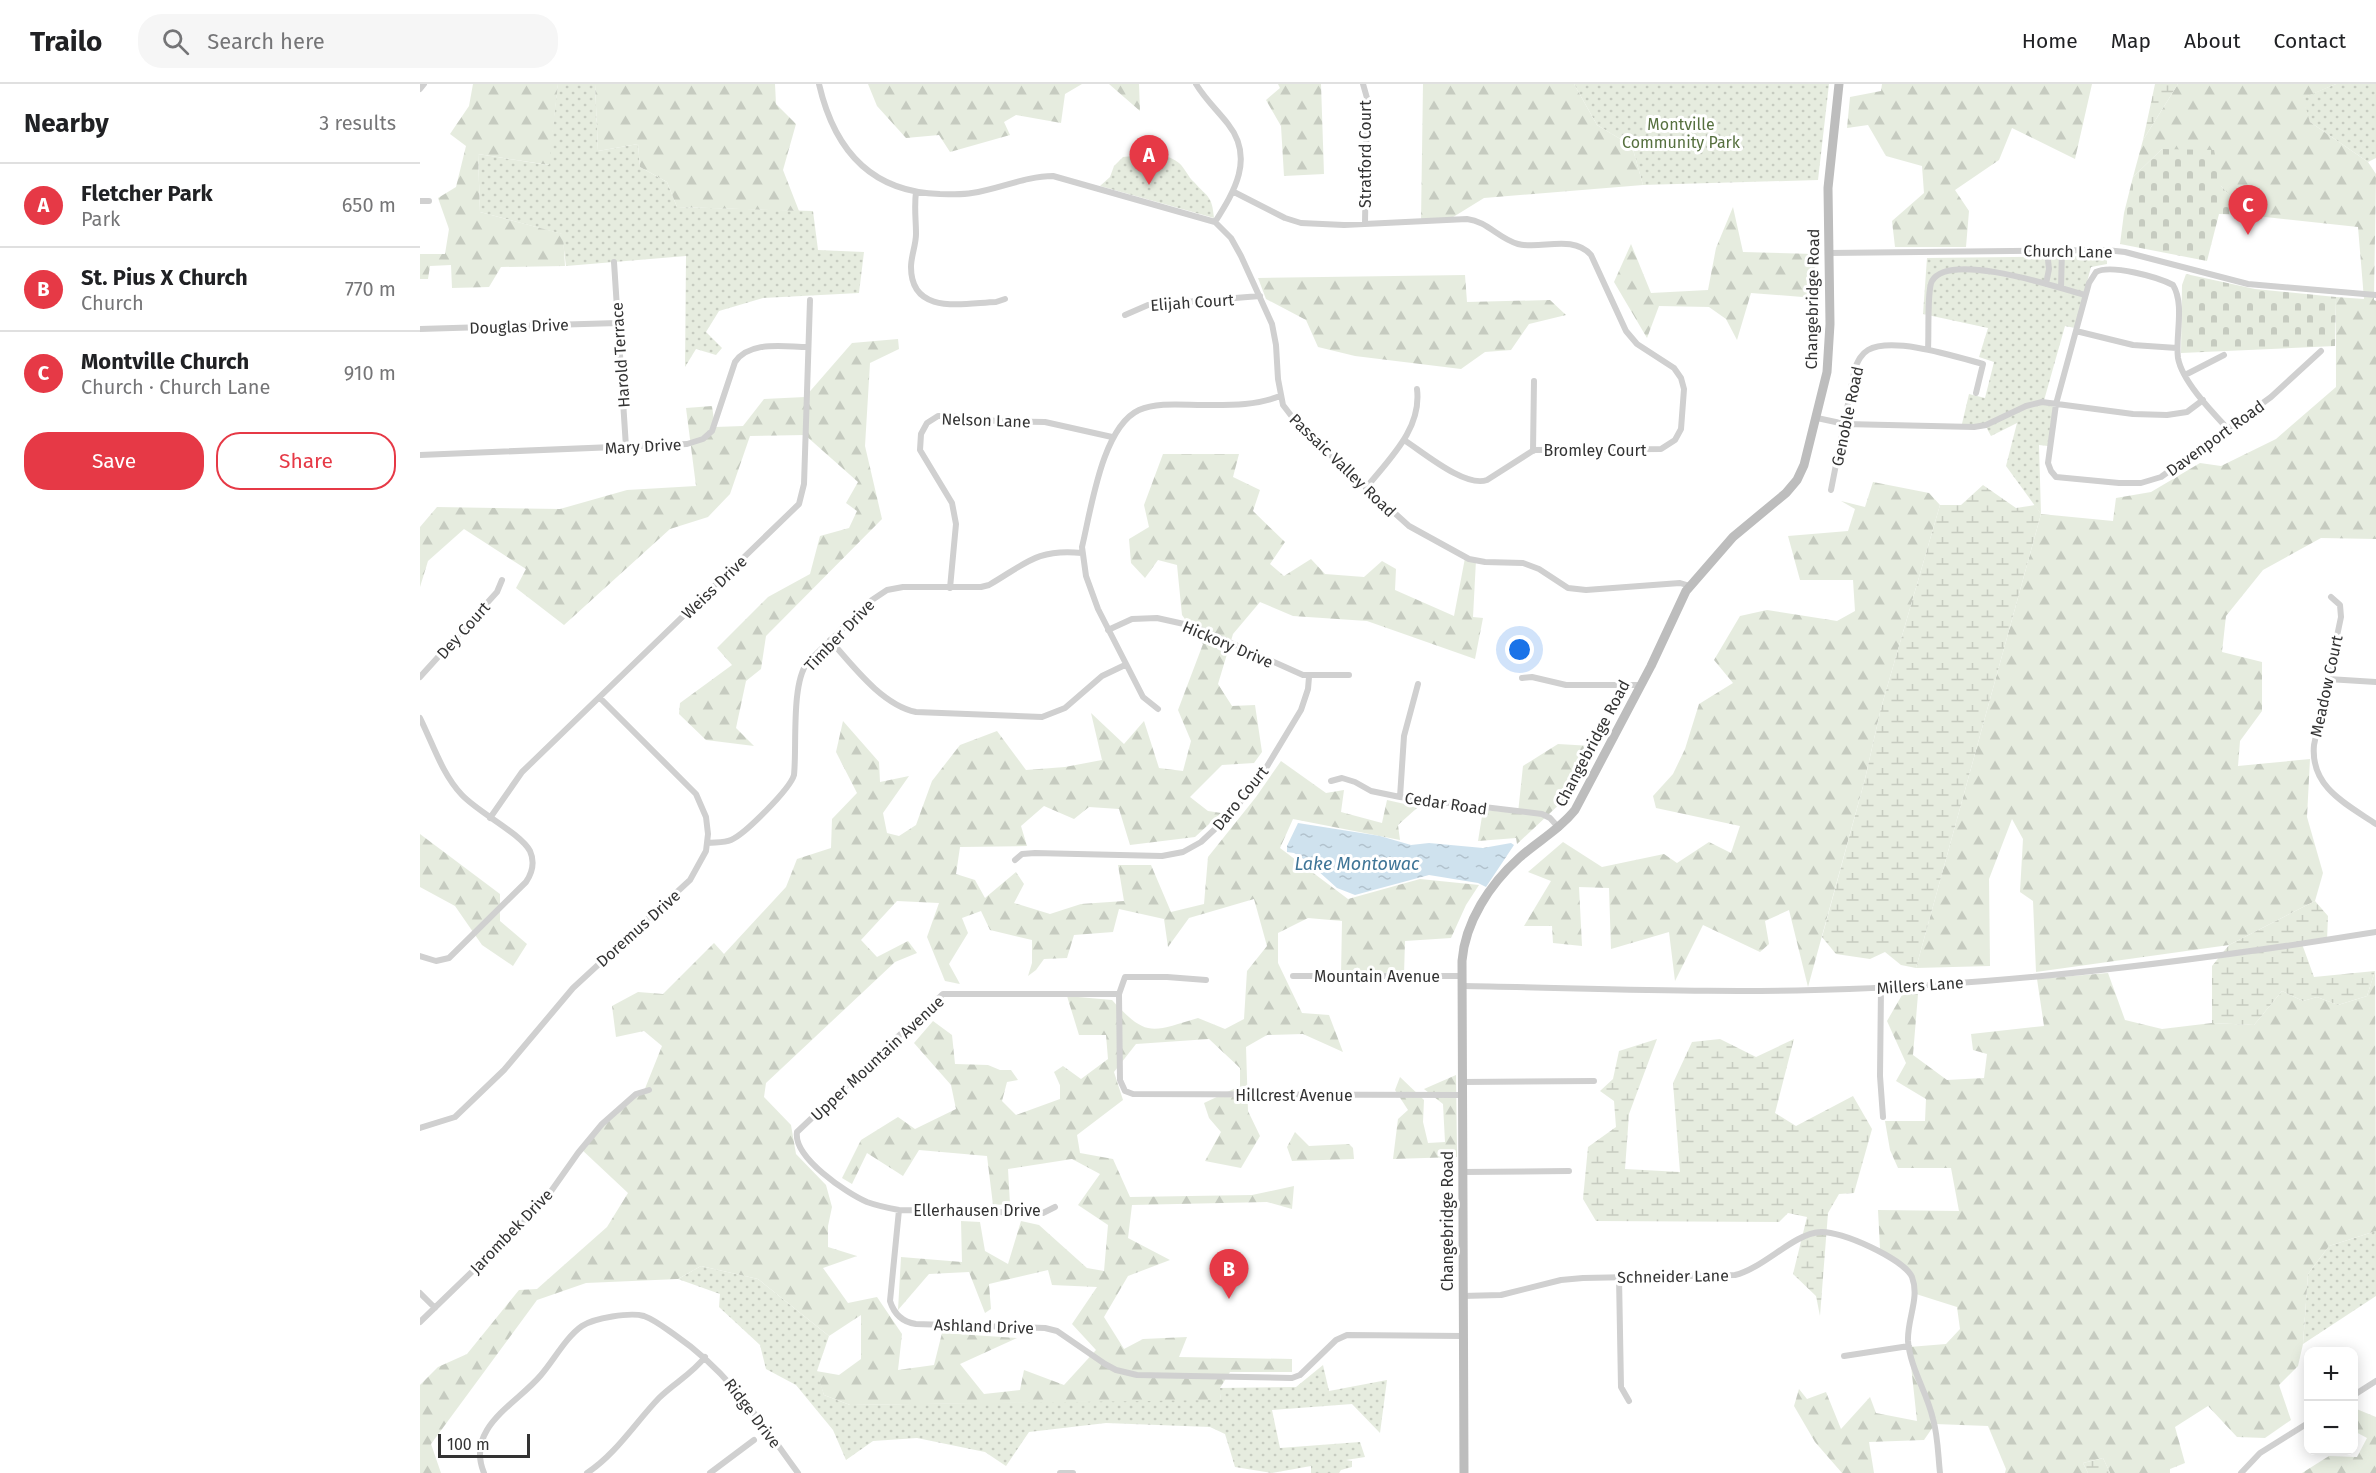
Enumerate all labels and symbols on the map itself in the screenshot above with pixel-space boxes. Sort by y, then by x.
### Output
street label: Stratford Court [1356,100,1375,208]
park label: Montville Community Park [1622,115,1741,152]
pin: A [1130,135,1168,185]
pin: C [2228,186,2268,235]
street label: Changebridge Road [1802,228,1823,370]
street label: Church Lane [2023,241,2113,262]
street label: Elijah Court [1150,290,1235,315]
street label: Harold Terrace [607,302,634,408]
street label: Douglas Drive [469,315,569,338]
street label: Genoble Road [1828,364,1867,468]
street label: Davenport Road [2163,396,2268,480]
street label: Nelson Lane [941,409,1031,432]
street label: Passaic Valley Road [1286,410,1400,521]
street label: Mary Drive [604,435,682,458]
street label: Bromley Court [1543,441,1647,460]
street label: Weiss Drive [678,552,751,623]
street label: Timber Drive [800,595,878,675]
street label: Dey Court [433,598,494,663]
street label: Hickory Drive [1180,617,1276,672]
street label: Meadow Court [2306,633,2347,739]
your location [1505,635,1534,664]
street label: Changebridge Road [1551,677,1634,810]
street label: Daro Court [1209,762,1272,834]
street label: Cedar Road [1404,788,1488,819]
water label: Lake Montowac [1294,853,1420,875]
street label: Doremus Drive [592,886,684,971]
street label: Mountain Avenue [1314,967,1440,986]
street label: Millers Lane [1876,973,1964,998]
street label: Upper Mountain Avenue [807,992,948,1125]
street label: Hillcrest Avenue [1235,1086,1353,1105]
street label: Changebridge Road [1438,1151,1457,1291]
street label: Jarombek Drive [466,1185,557,1278]
street label: Ellerhausen Drive [913,1201,1041,1220]
pin: B [1210,1250,1248,1299]
street label: Schneider Lane [1617,1266,1729,1287]
street label: Ashland Drive [934,1315,1034,1338]
street label: Ridge Drive [720,1375,785,1452]
scale bar [438,1431,530,1458]

